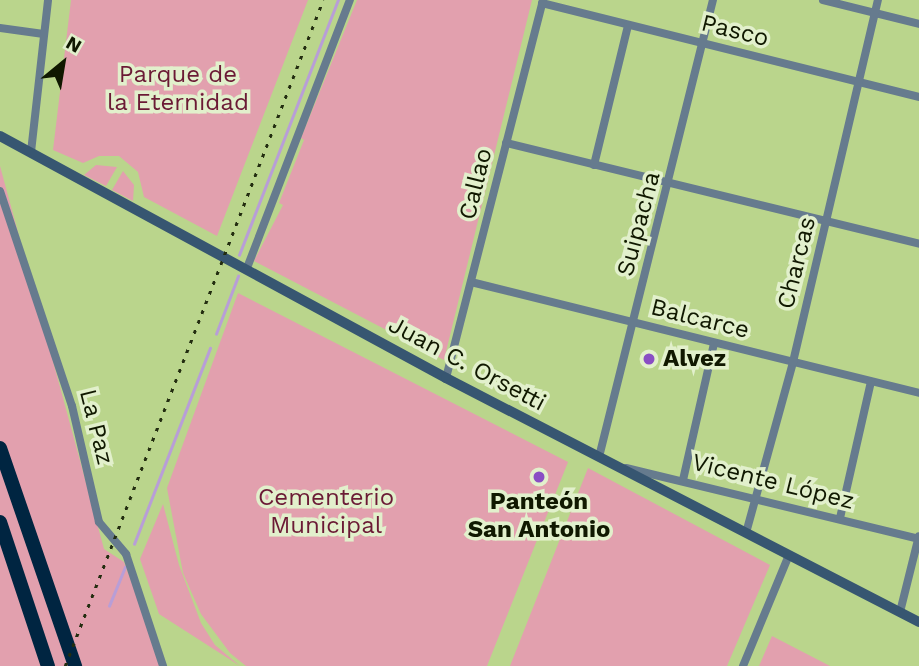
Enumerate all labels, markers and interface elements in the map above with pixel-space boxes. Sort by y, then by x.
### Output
street label: Pasco [698,9,772,53]
north arrow [28,28,98,98]
text: N [62,31,86,58]
park label: Parque de la Eternidad [107,61,249,117]
street label: Callao [453,145,499,223]
street label: Suipacha [611,169,667,279]
street label: Charcas [772,214,822,312]
street label: Balcarce [648,293,752,345]
street label: Juan C. Orsetti [383,310,551,418]
place label: Alvez [663,345,726,373]
marker: Alvez [641,351,657,367]
street label: La Paz [73,386,119,468]
street label: Vicente López [689,448,857,516]
marker: Panteón San Antonio [531,469,547,485]
park label: Cementerio Municipal [258,484,394,540]
place label: Panteón San Antonio [467,488,611,544]

